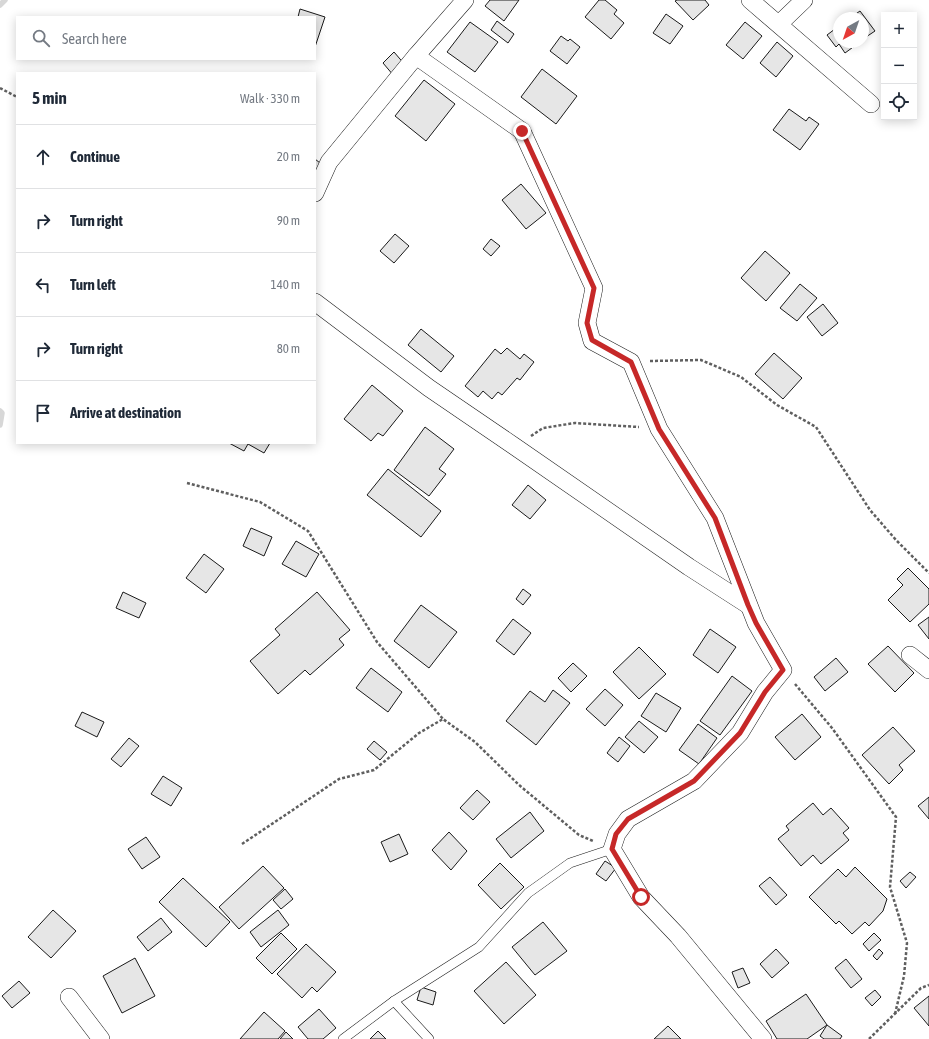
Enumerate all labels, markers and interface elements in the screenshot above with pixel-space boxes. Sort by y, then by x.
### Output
north arrow [833,12,869,48]
map controls [881,12,917,120]
button: + [881,12,917,48]
search box [16,16,316,60]
icon: search [30,27,52,49]
text: Search here [62,30,127,47]
button: − [881,48,917,84]
button: locate [881,84,917,120]
text: 5 min [32,88,67,108]
text: Walk · 330 m [240,91,300,106]
route end [513,122,531,140]
icon: ahead [32,146,54,168]
text: Continue [70,148,120,165]
text: 20 m [277,149,300,164]
icon: right [32,210,54,232]
text: Turn right [70,212,123,229]
text: 90 m [277,213,300,228]
icon: left [32,274,54,296]
text: Turn left [70,276,116,293]
text: 140 m [271,277,300,292]
icon: right [32,338,54,360]
text: Turn right [70,340,123,357]
text: 80 m [277,341,300,356]
icon: arrive [32,402,54,424]
text: Arrive at destination [70,404,181,421]
route start [632,888,650,906]

